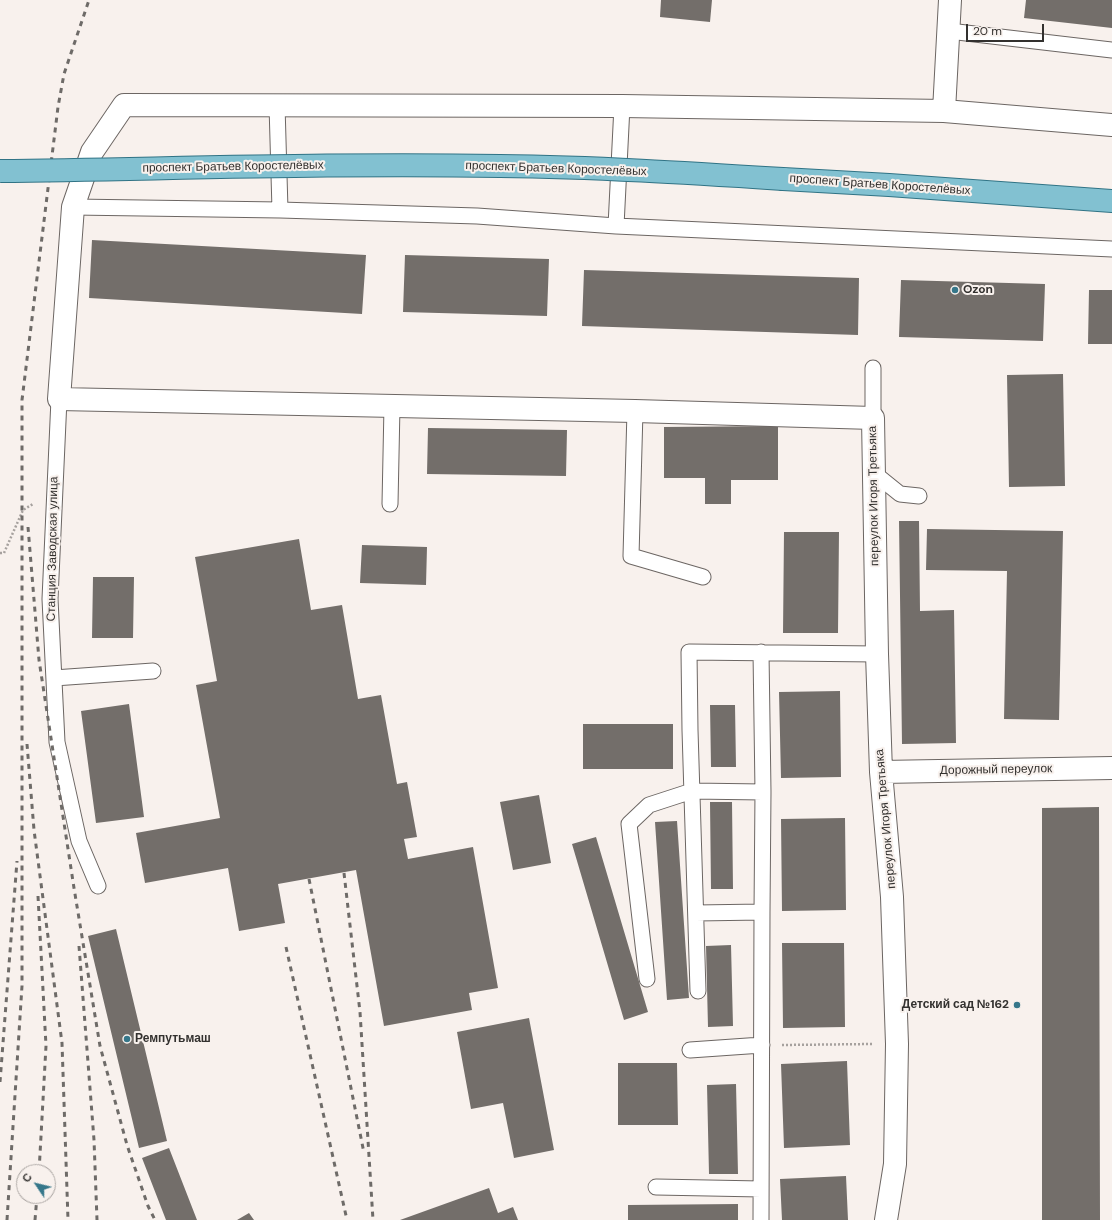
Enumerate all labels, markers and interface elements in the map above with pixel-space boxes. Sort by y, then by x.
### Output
scale bar [968,16,1046,42]
text: 20 m [973,23,1002,39]
street label: проспект Братьев Коростелёвых [142,158,324,176]
street label: проспект Братьев Коростелёвых [465,159,647,179]
street label: проспект Братьев Коростелёвых [789,171,971,199]
place label: Ozon [963,283,993,297]
marker: Ozon [950,285,960,295]
street label: переулок Игоря Третьяка [866,426,882,566]
street label: Станция Заводская улица [45,476,61,622]
street label: переулок Игоря Третьяка [873,749,899,889]
street label: Дорожный переулок [940,762,1052,778]
place label: Детский сад №162 [902,998,1009,1012]
marker: Детский сад №162 [1012,1000,1022,1010]
place label: Ремпутьмаш [135,1032,211,1046]
marker: Ремпутьмаш [122,1034,132,1044]
north arrow [16,1164,56,1204]
text: С [19,1170,35,1185]

